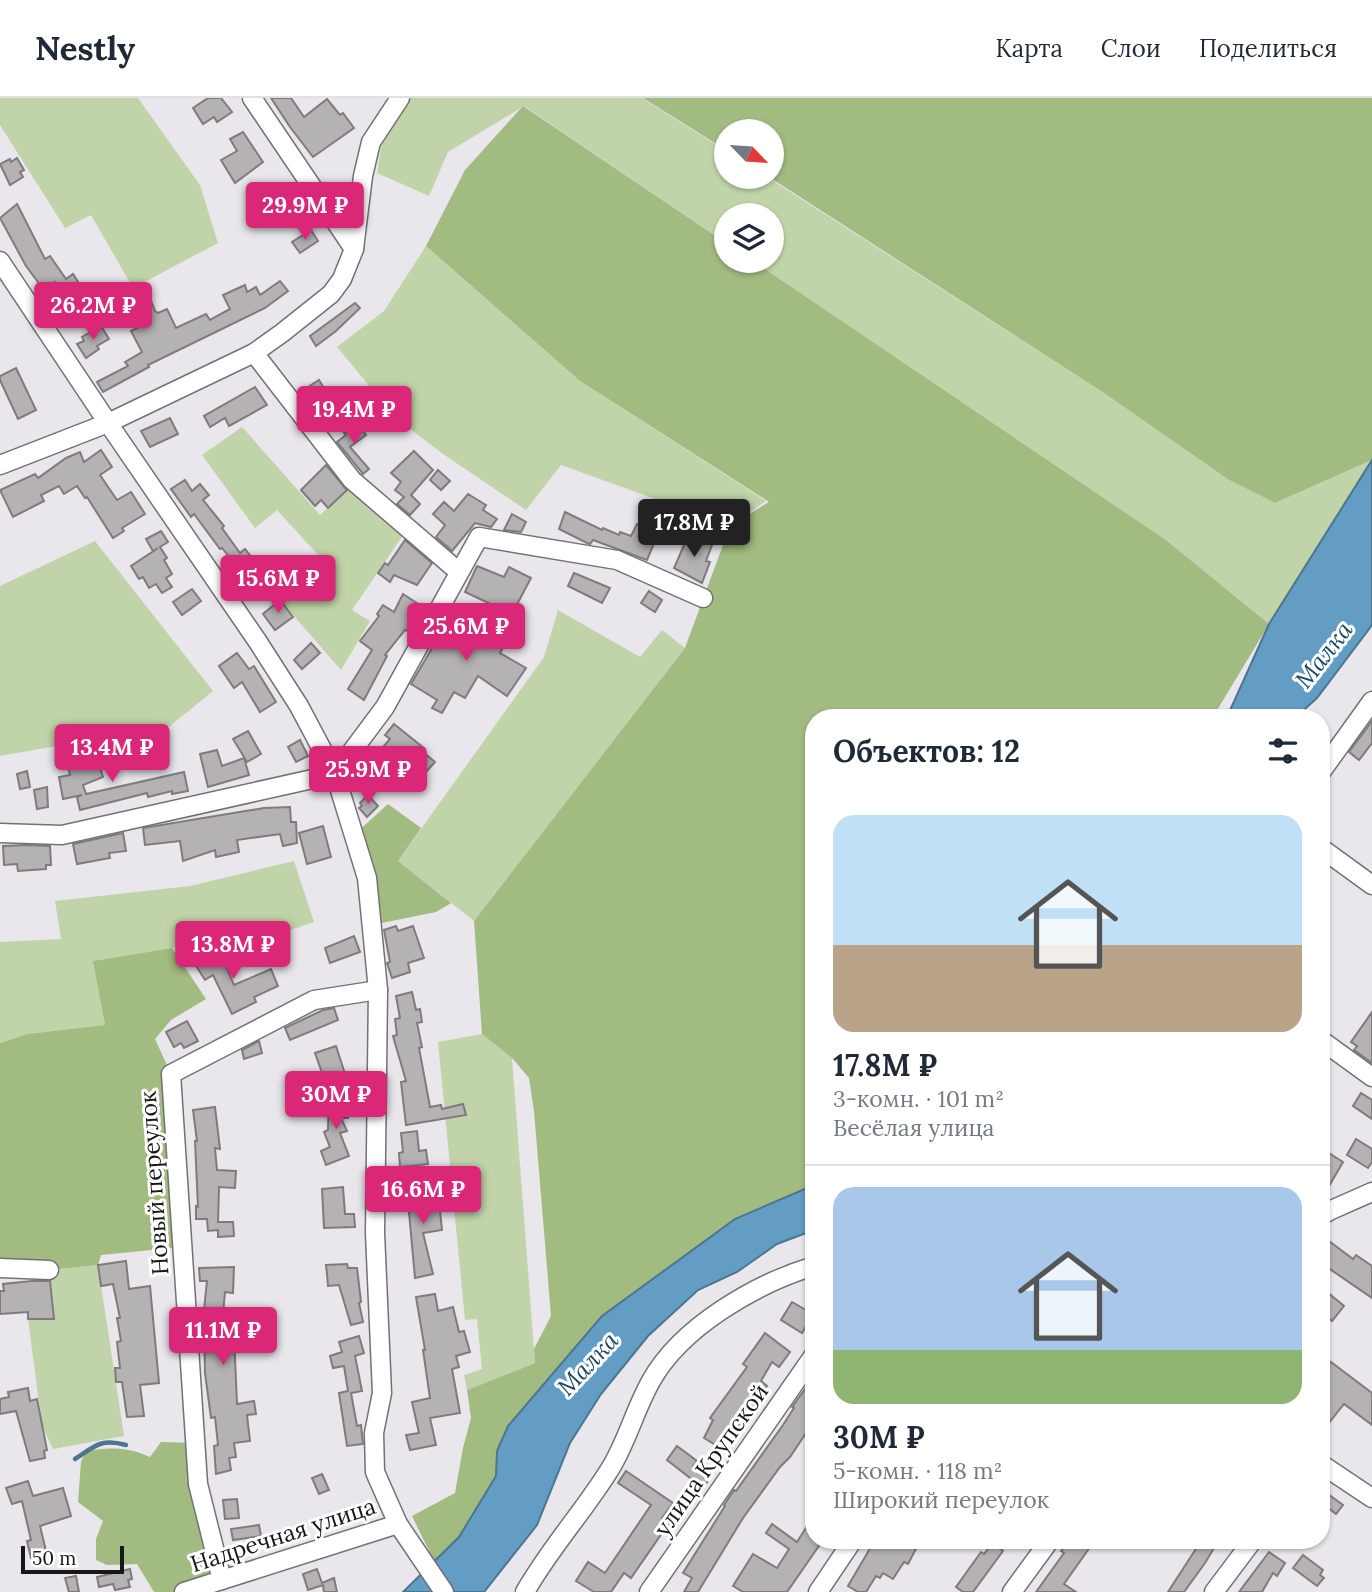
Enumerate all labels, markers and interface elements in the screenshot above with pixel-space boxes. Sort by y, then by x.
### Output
text: Nestly [35,27,135,69]
text: Карта [995,33,1063,64]
text: Слои [1101,33,1161,64]
text: Поделиться [1199,33,1337,64]
north arrow [714,119,784,189]
map controls [714,119,784,273]
pin: 29.9M ₽ [240,183,370,242]
text: 29.9M ₽ [262,190,348,219]
button: layers [714,203,784,273]
pin: 26.2M ₽ [28,282,158,342]
text: 26.2M ₽ [50,290,136,319]
pin: 19.4M ₽ [289,386,419,446]
text: 19.4M ₽ [313,394,395,423]
pin: 17.8M ₽ [629,500,759,559]
text: 17.8M ₽ [654,507,734,536]
pin: 15.6M ₽ [213,556,343,615]
text: 15.6M ₽ [237,563,319,592]
pin: 25.6M ₽ [401,603,531,663]
text: 25.6M ₽ [423,611,509,640]
water label: Малка [1288,615,1360,694]
pin: 13.4M ₽ [47,724,177,784]
text: 13.4M ₽ [71,732,153,761]
text: Объектов: 12 [833,732,1020,770]
icon: filters [1264,732,1302,770]
pin: 25.9M ₽ [303,746,433,806]
text: 25.9M ₽ [325,754,411,783]
icon: home [1005,861,1131,987]
pin: 13.8M ₽ [168,922,298,981]
text: 13.8M ₽ [191,929,275,958]
text: 17.8M ₽ [833,1046,937,1084]
pin: 30M ₽ [287,1072,385,1131]
text: 30M ₽ [301,1079,371,1108]
text: 3-комн. · 101 m² [833,1084,1004,1113]
street label: Новый переулок [133,1089,174,1276]
text: Весёлая улица [833,1113,994,1142]
pin: 16.6M ₽ [358,1166,488,1226]
text: 16.6M ₽ [381,1174,465,1203]
icon: home [1005,1233,1131,1359]
pin: 11.1M ₽ [158,1308,288,1367]
text: 11.1M ₽ [185,1315,261,1344]
water label: Малка [550,1325,625,1402]
street label: улица Крупской [647,1378,774,1542]
text: 30M ₽ [833,1418,925,1456]
text: 5-комн. · 118 m² [833,1456,1002,1485]
text: Широкий переулок [833,1485,1049,1514]
street label: Надречная улица [187,1491,379,1578]
scale bar [21,1543,124,1575]
text: 50 m [32,1546,76,1570]

